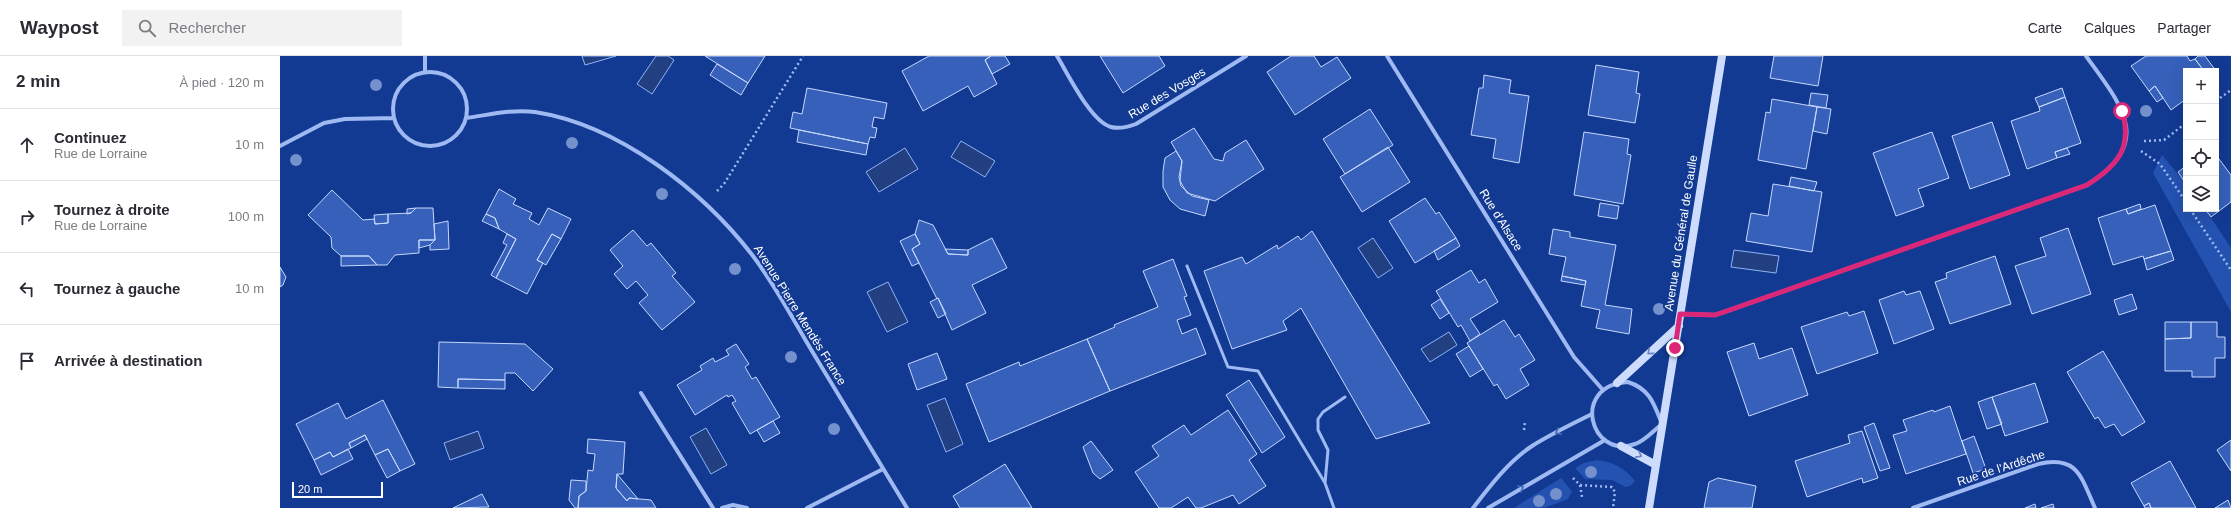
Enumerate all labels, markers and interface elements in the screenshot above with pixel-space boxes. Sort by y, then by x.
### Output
search box [122,10,402,46]
text: Waypost [20,17,98,38]
icon: search [136,17,158,39]
text: Rechercher [168,19,246,36]
text: Carte [2028,20,2062,36]
text: Calques [2084,20,2135,36]
text: Partager [2157,20,2211,36]
street label: Rue des Vosges [1126,64,1208,122]
map controls [2183,68,2219,212]
button: + [2183,68,2219,104]
text: 2 min [16,72,60,91]
text: À pied · 120 m [179,75,264,90]
route start [2113,102,2131,120]
button: − [2183,104,2219,140]
text: Continuez [54,129,127,146]
icon: ahead [16,134,38,156]
text: 10 m [235,137,264,152]
button: locate [2183,140,2219,176]
text: Rue de Lorraine [54,146,147,161]
street label: Avenue du Général de Gaulle [1662,154,1700,312]
button: layers [2183,176,2219,212]
street label: Rue d'Alsace [1476,186,1526,254]
text: Tournez à droite [54,201,170,218]
icon: right [16,206,38,228]
text: 100 m [228,209,264,224]
text: Rue de Lorraine [54,218,147,233]
street label: Avenue Pierre Mendès France [751,242,849,388]
icon: left [16,278,38,300]
text: Tournez à gauche [54,280,180,297]
text: 10 m [235,281,264,296]
route end [1666,339,1684,357]
one-way arrow [1648,348,1655,355]
icon: arrive [16,350,38,372]
text: Arrivée à destination [54,352,202,369]
one-way arrow [1554,428,1562,435]
street label: Rue de l'Ardêche [1955,447,2047,489]
one-way arrow [1634,450,1642,458]
scale bar [292,480,383,499]
text: 20 m [298,483,322,495]
one-way arrow [1517,486,1524,493]

